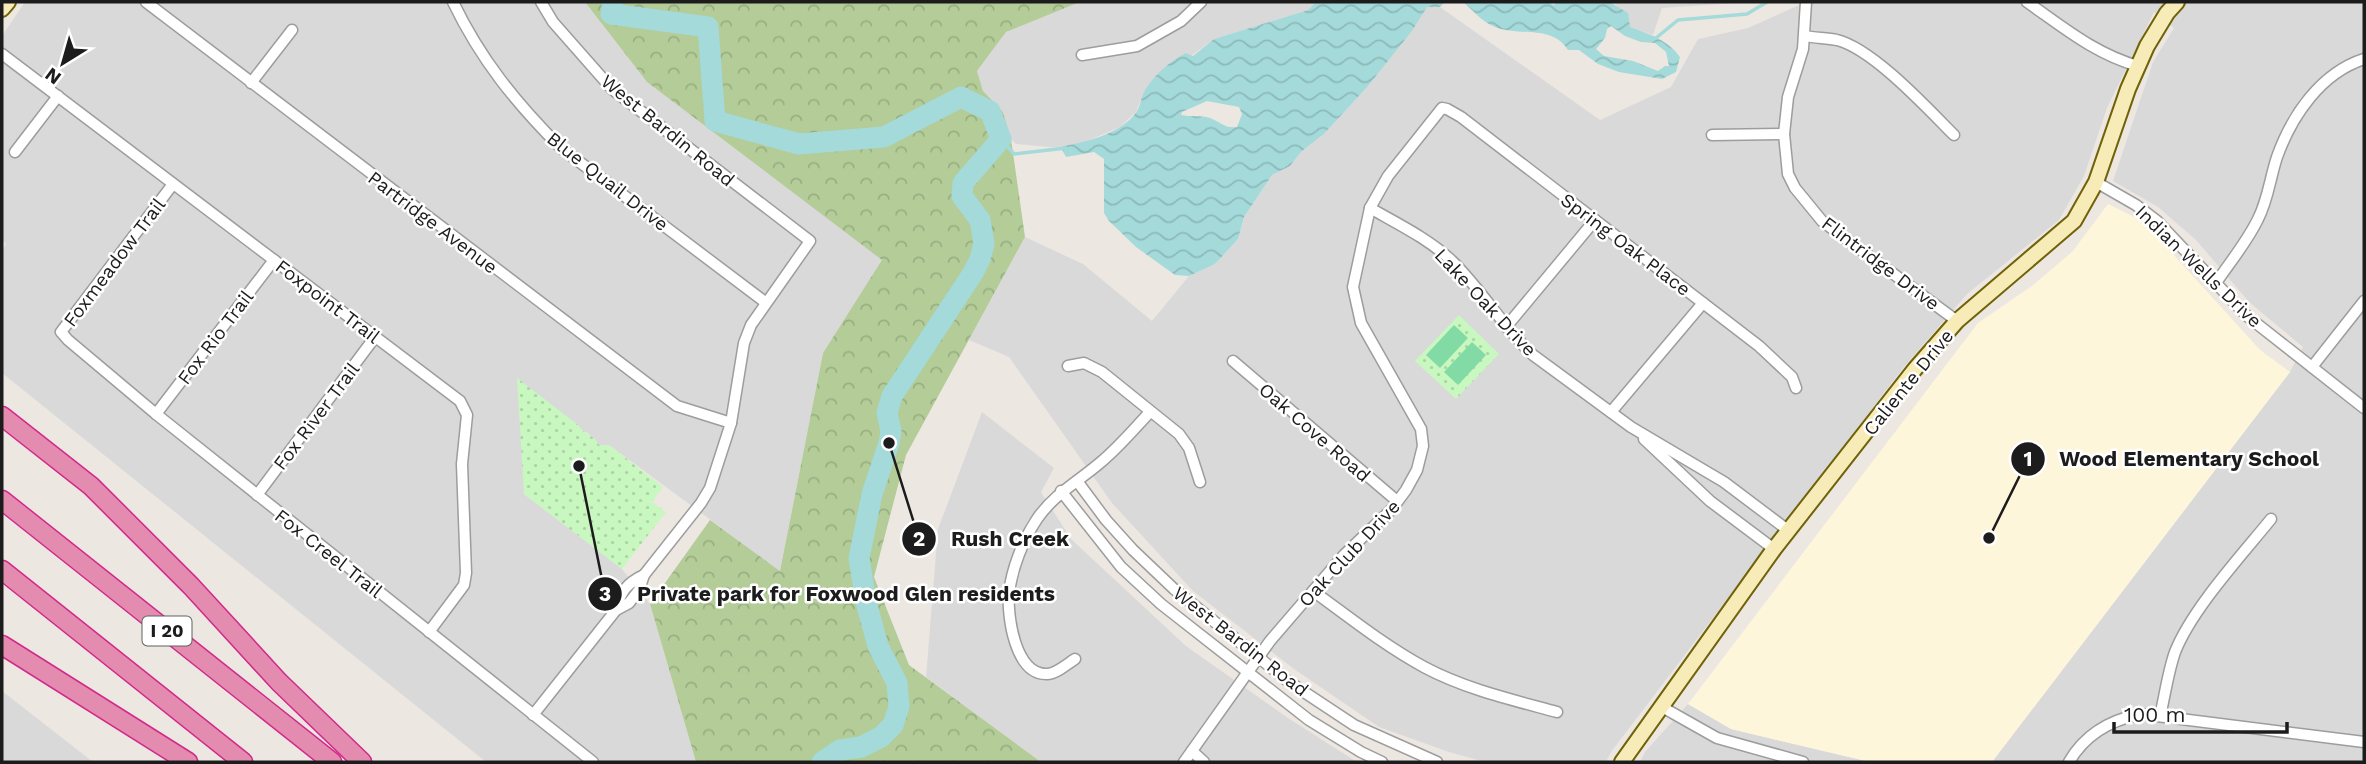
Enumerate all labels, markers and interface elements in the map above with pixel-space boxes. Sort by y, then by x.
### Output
north arrow [28,28,98,98]
text: N [41,63,66,90]
street label: West Bardin Road [596,69,739,191]
street label: Blue Quail Drive [542,127,673,236]
street label: Partridge Avenue [363,166,502,279]
street label: Spring Oak Place [1556,188,1695,301]
street label: Foxmeadow Trail [59,193,170,331]
street label: Indian Wells Drive [2131,200,2267,333]
street label: Flintridge Drive [1817,212,1944,315]
street label: Lake Oak Drive [1430,244,1541,361]
street label: Foxpoint Trail [271,255,385,348]
street label: Fox Rio Trail [173,286,258,389]
street label: Caliente Drive [1859,325,1958,440]
street label: Fox River Trail [268,358,364,475]
street label: Oak Cove Road [1254,378,1375,487]
callout: Wood Elementary School [2010,438,2333,480]
text: 1 [2023,446,2033,471]
text: Wood Elementary School [2059,446,2319,471]
street label: Oak Club Drive [1294,495,1405,612]
street label: Fox Creel Trail [270,504,387,603]
callout: Rush Creek [902,518,1083,560]
text: 2 [913,526,925,551]
text: Rush Creek [951,526,1070,551]
callout: Private park for Foxwood Glen residents [588,573,1069,615]
text: 3 [599,581,611,606]
text: Private park for Foxwood Glen residents [637,581,1055,606]
street label: West Bardin Road [1169,581,1313,701]
road number: I 20 [142,616,192,646]
scale bar [2114,690,2287,734]
text: 100 m [2124,702,2186,727]

